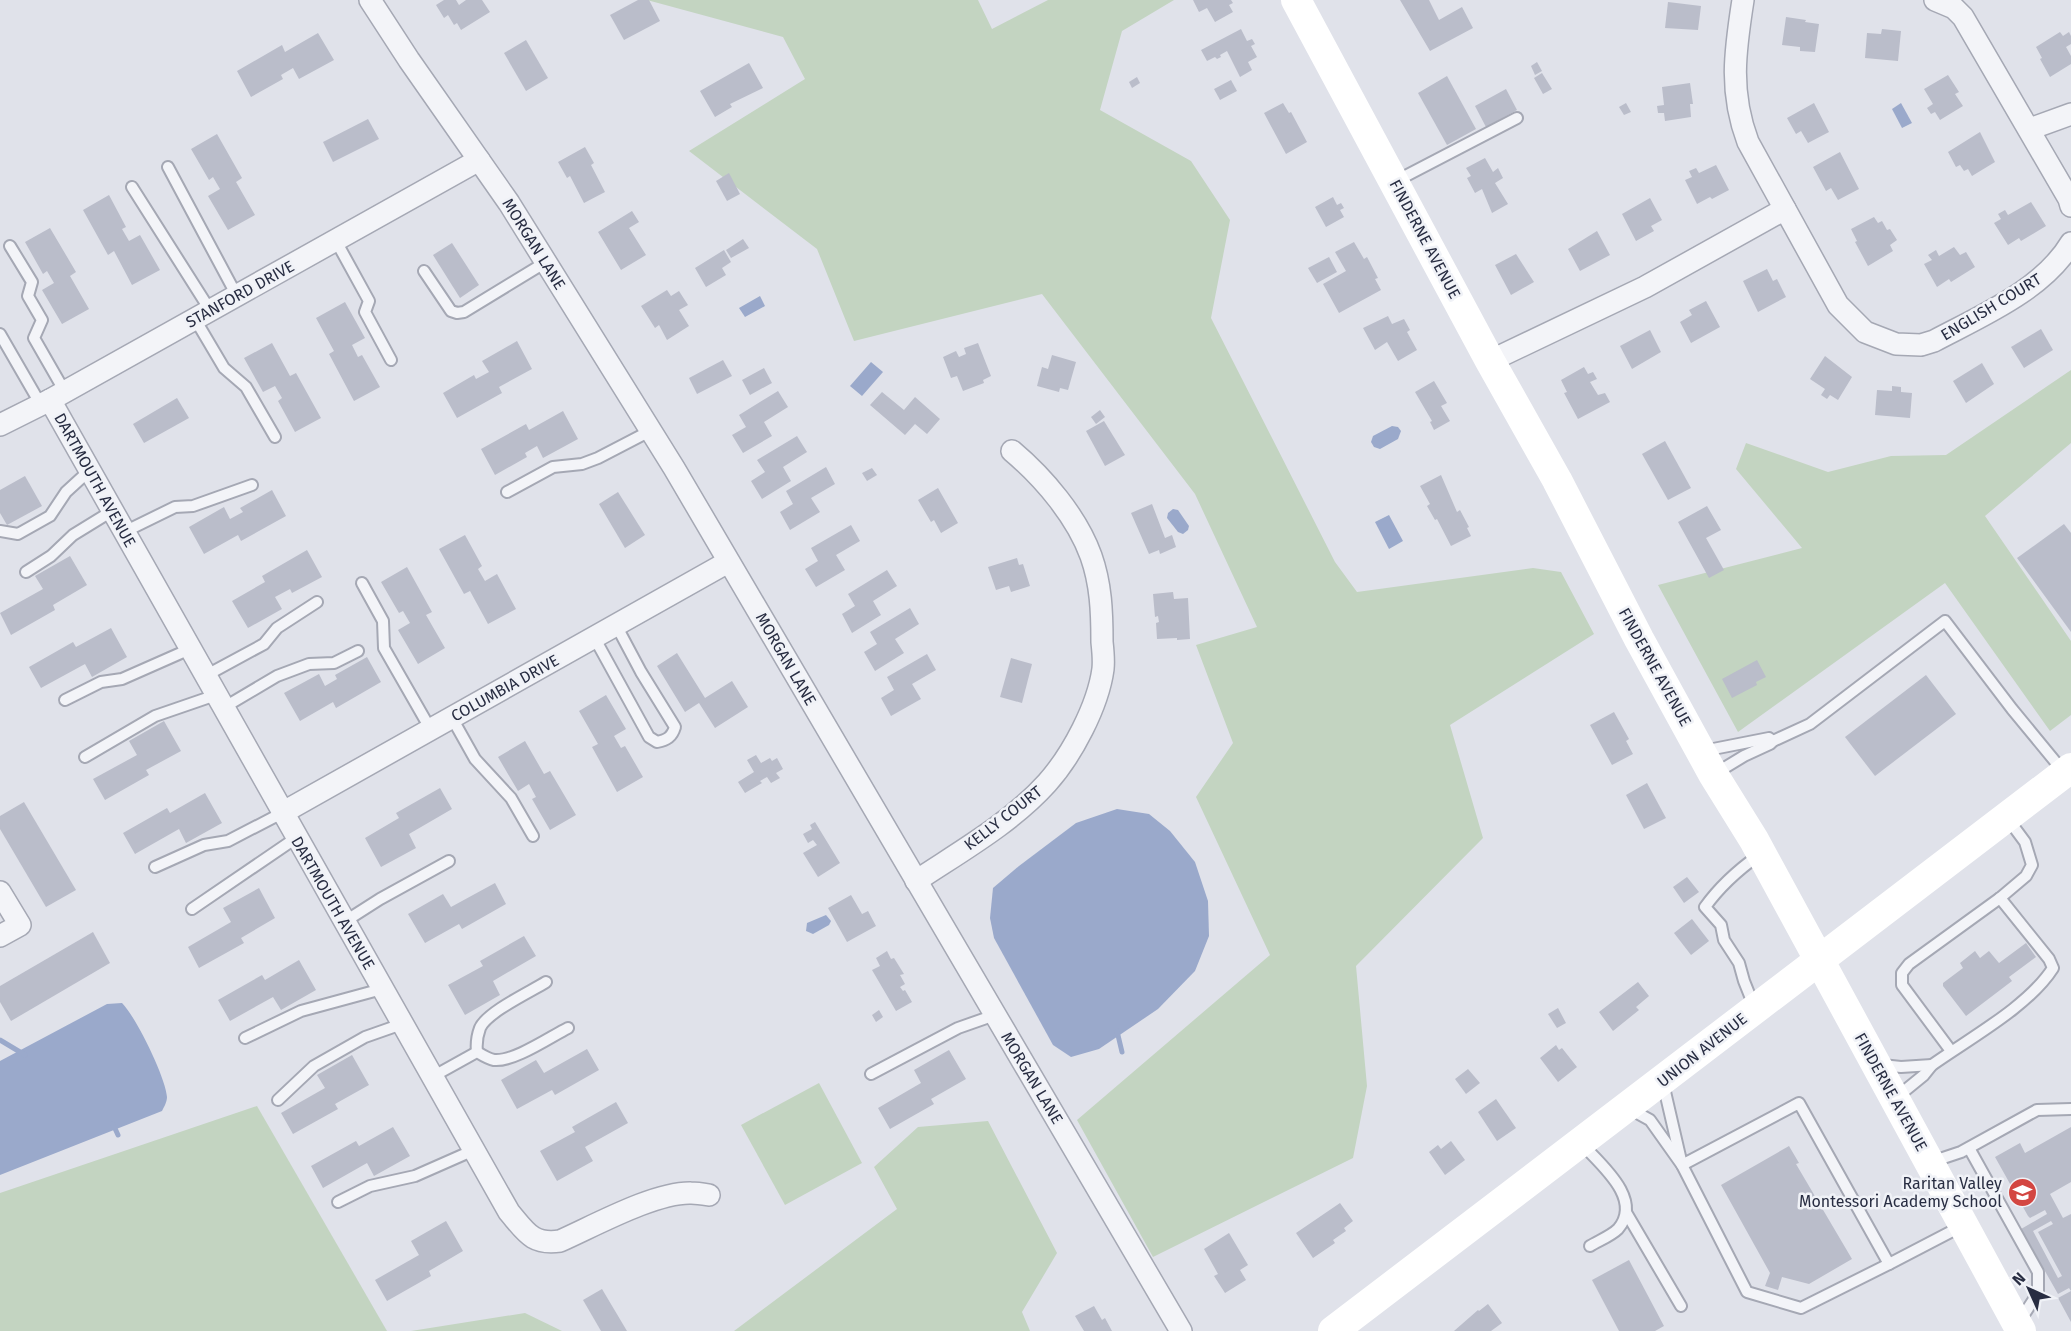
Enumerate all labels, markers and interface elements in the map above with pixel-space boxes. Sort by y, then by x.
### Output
street label: FINDERNE AVENUE [1386,176,1464,302]
street label: MORGAN LANE [498,195,570,293]
street label: STANFORD DRIVE [182,256,298,332]
street label: ENGLISH COURT [1937,269,2045,345]
street label: DARTMOUTH AVENUE [50,410,140,550]
street label: FINDERNE AVENUE [1615,605,1695,729]
street label: MORGAN LANE [752,609,820,709]
street label: COLUMBIA DRIVE [448,651,562,725]
street label: KELLY COURT [960,781,1046,854]
street label: DARTMOUTH AVENUE [287,833,379,973]
street label: UNION AVENUE [1653,1009,1751,1091]
street label: MORGAN LANE [997,1029,1067,1127]
street label: FINDERNE AVENUE [1851,1030,1931,1154]
place label: Raritan Valley Montessori Academy School [1799,1174,2002,1211]
school or university icon: Raritan Valley Montessori Academy School [2007,1176,2039,1208]
north arrow [1999,1259,2059,1319]
text: N [2008,1268,2029,1289]

